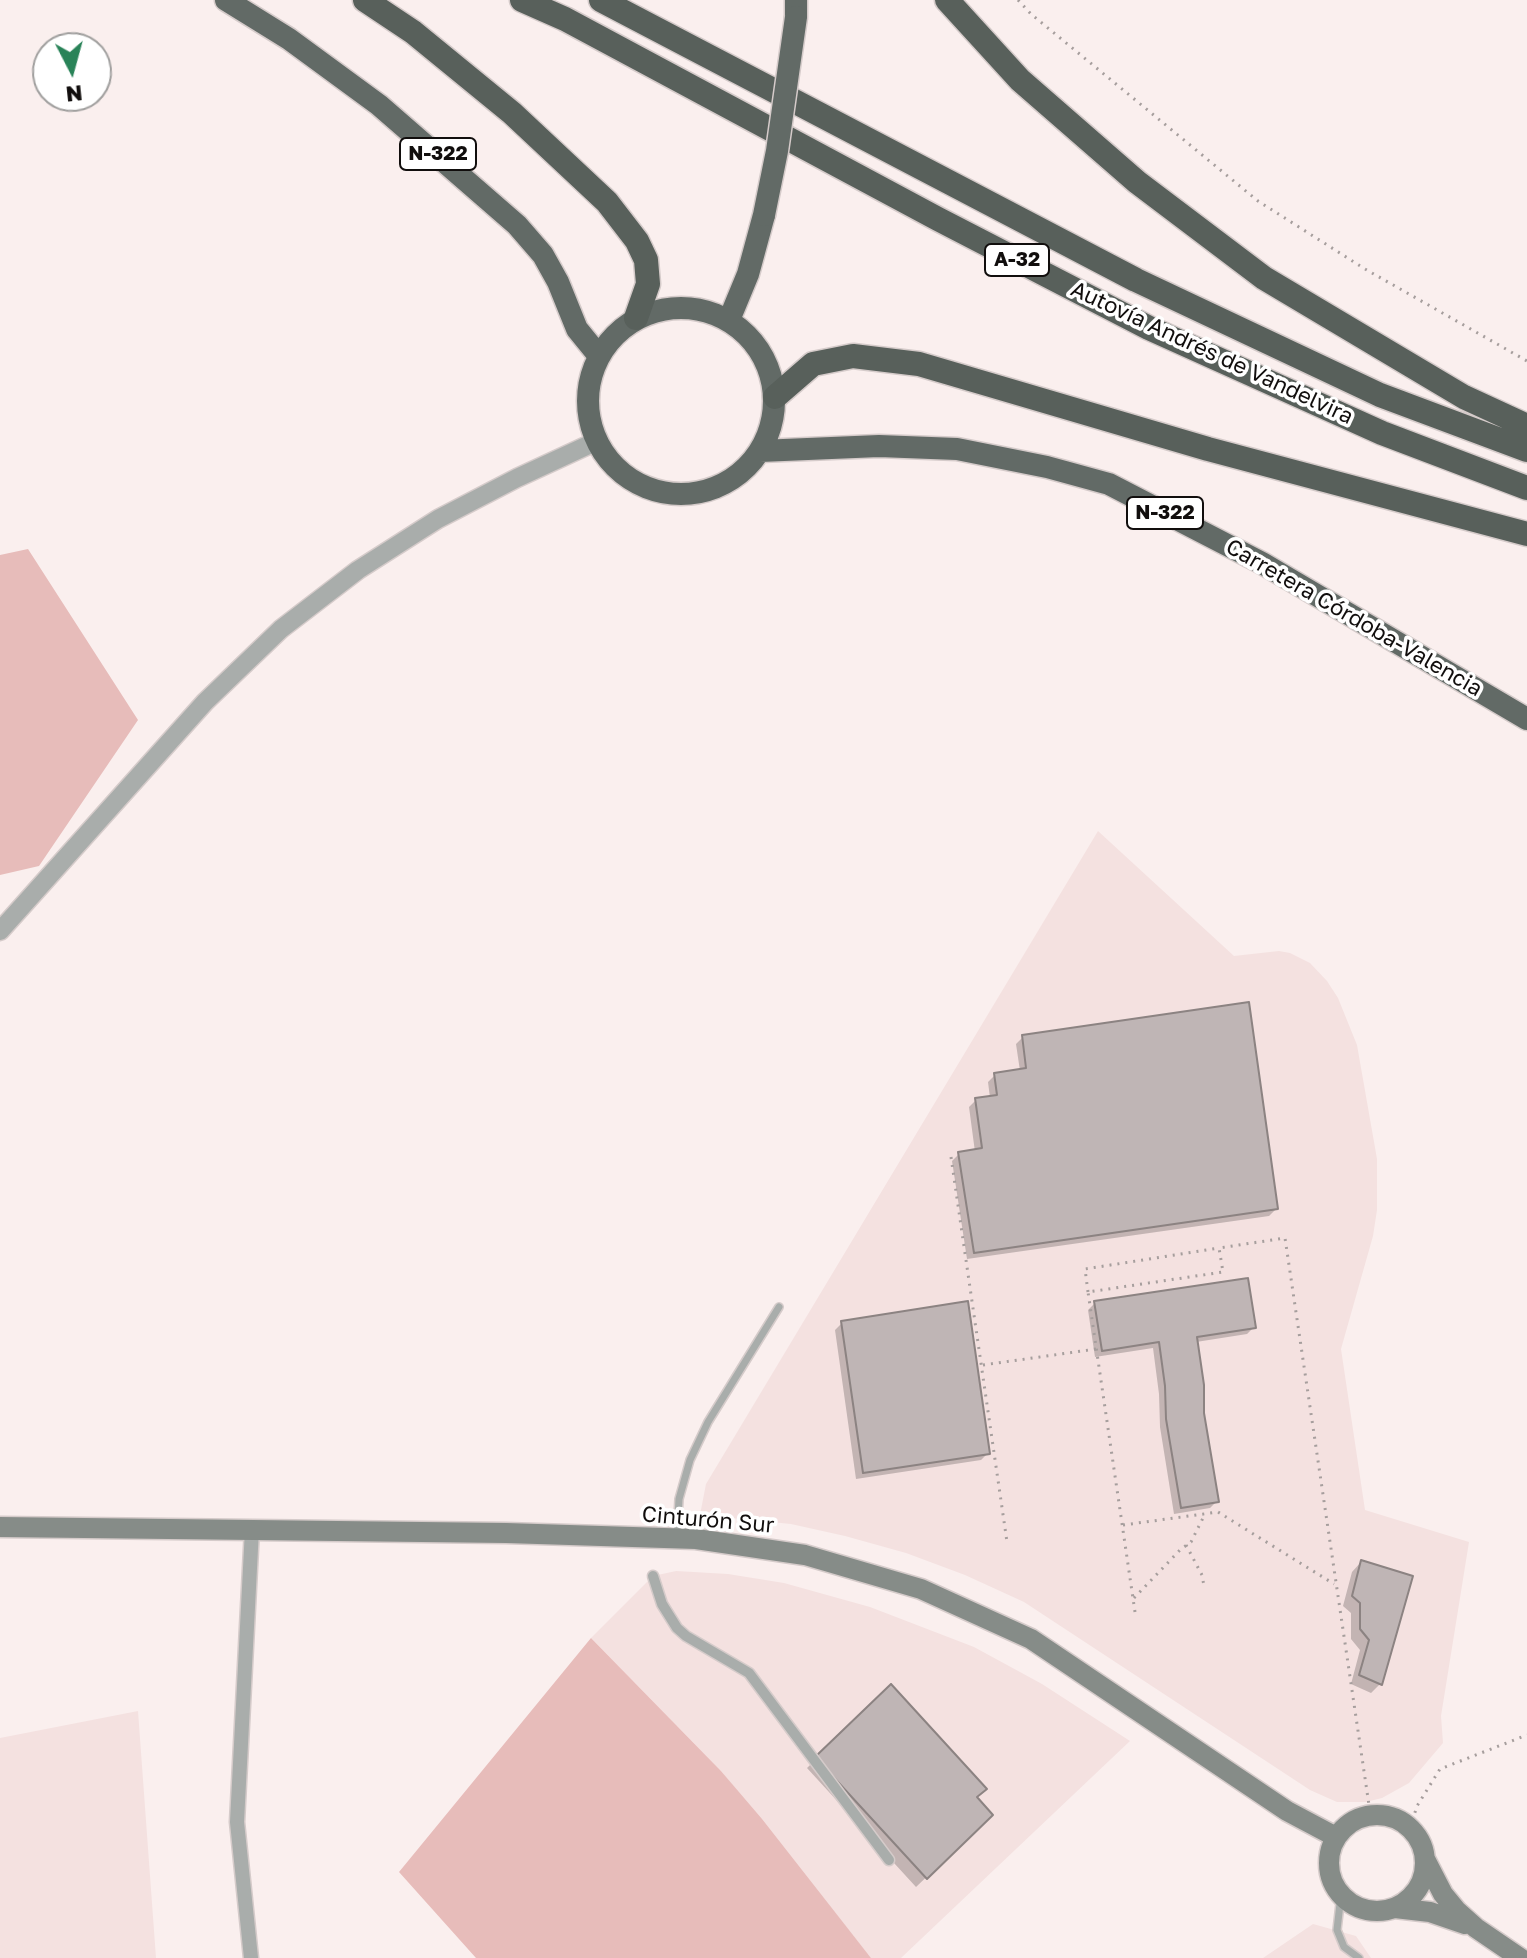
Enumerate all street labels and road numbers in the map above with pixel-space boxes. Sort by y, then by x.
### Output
road number: N-322 [400,138,476,170]
road number: A-32 [985,244,1049,276]
street label: Autovía Andrés de Vandelvira [1067,276,1357,430]
road number: N-322 [1127,497,1203,529]
street label: Carretera Córdoba-Valencia [1221,534,1487,702]
street label: Cinturón Sur [641,1501,775,1539]

